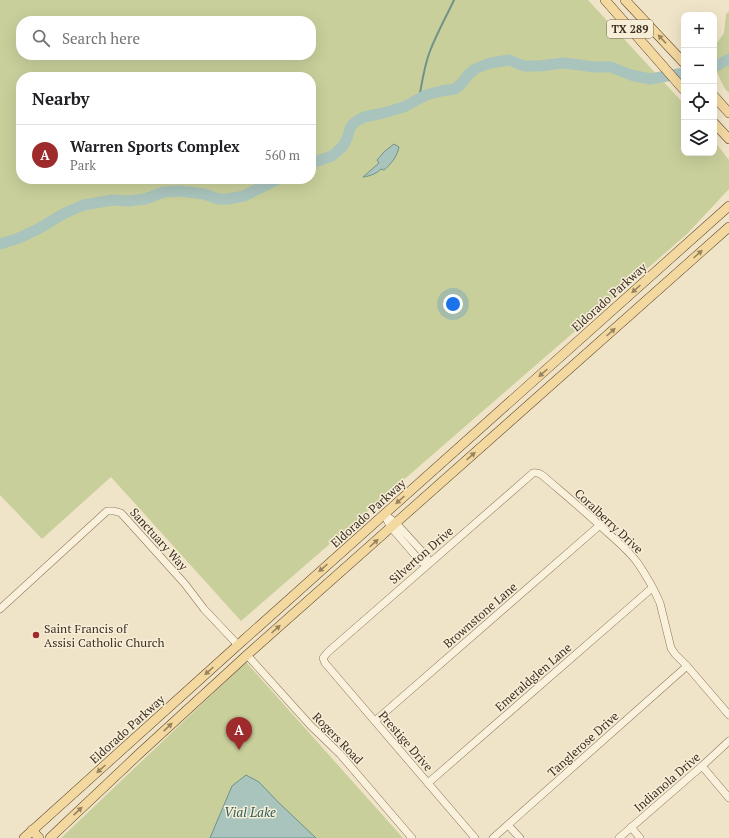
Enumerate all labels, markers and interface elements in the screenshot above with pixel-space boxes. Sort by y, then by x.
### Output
map controls [681,12,717,156]
button: + [681,12,717,48]
search box [16,16,316,60]
road number: TX 289 [607,20,653,38]
icon: search [30,27,52,49]
text: Search here [62,28,140,48]
one-way arrow [657,34,667,44]
button: − [681,48,717,84]
button: locate [681,84,717,120]
text: Nearby [32,87,90,110]
button: layers [681,120,717,156]
text: Warren Sports Complex [70,136,240,156]
text: A [40,146,50,164]
text: 560 m [265,146,300,164]
text: Park [70,156,96,174]
one-way arrow [693,250,704,259]
street label: Eldorado Parkway [568,259,650,335]
one-way arrow [631,285,641,294]
your location [443,294,463,314]
one-way arrow [607,328,616,337]
one-way arrow [538,368,547,377]
one-way arrow [466,452,476,461]
street label: Eldorado Parkway [327,475,409,551]
street label: Coralberry Drive [572,486,646,556]
one-way arrow [394,496,405,505]
street label: Sanctuary Way [127,505,192,574]
street label: Silverton Drive [386,523,456,587]
one-way arrow [368,538,379,547]
one-way arrow [318,564,328,573]
street label: Brownstone Lane [440,579,520,651]
place label: Saint Francis of Assisi Catholic Church [44,621,164,650]
one-way arrow [271,624,282,633]
marker: Saint Francis of Assisi Catholic Church [31,630,41,640]
street label: Emeraldglen Lane [492,640,574,714]
one-way arrow [204,666,214,675]
street label: Eldorado Parkway [86,691,168,767]
street label: Prestige Drive [376,708,436,774]
street label: Tanglerose Drive [544,708,622,780]
street label: Rogers Road [310,709,367,767]
pin: A [226,717,252,750]
one-way arrow [164,723,173,732]
street label: Indianola Drive [631,749,703,815]
one-way arrow [96,764,106,773]
water label: Vial Lake [224,803,276,821]
one-way arrow [73,806,83,816]

